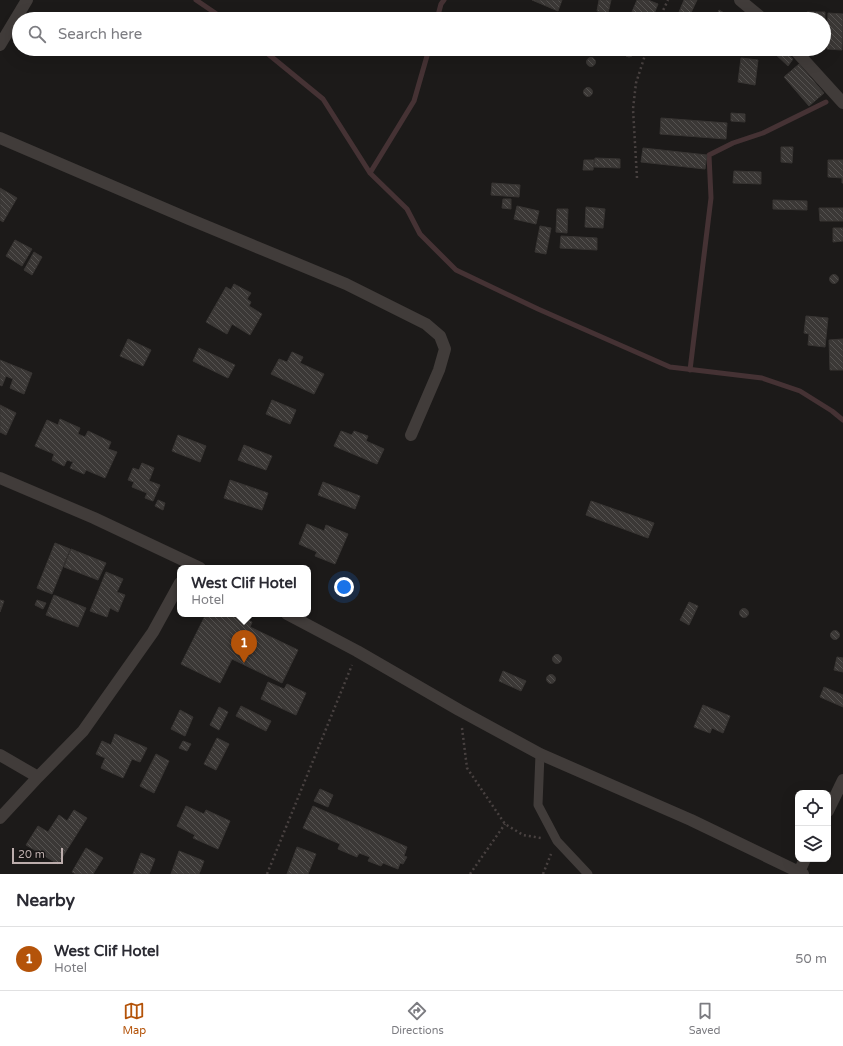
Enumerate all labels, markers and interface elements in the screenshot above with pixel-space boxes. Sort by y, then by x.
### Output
search box [12,12,831,56]
icon: search [26,23,48,45]
text: Search here [58,25,142,43]
popup [177,565,311,617]
text: West Clif Hotel [191,574,297,592]
your location [334,577,354,597]
text: Hotel [191,592,224,608]
pin: 1 [231,630,257,663]
map controls [795,790,831,862]
button: locate [795,790,831,826]
button: layers [795,826,831,862]
scale bar [12,846,63,865]
text: 20 m [18,848,45,861]
text: Nearby [16,890,75,911]
text: West Clif Hotel [54,942,159,960]
text: 1 [25,951,33,967]
text: 50 m [795,951,827,967]
text: Hotel [54,960,87,976]
tab: Map [122,1000,146,1037]
tab: Directions [391,1000,444,1037]
tab: Saved [689,1000,721,1037]

